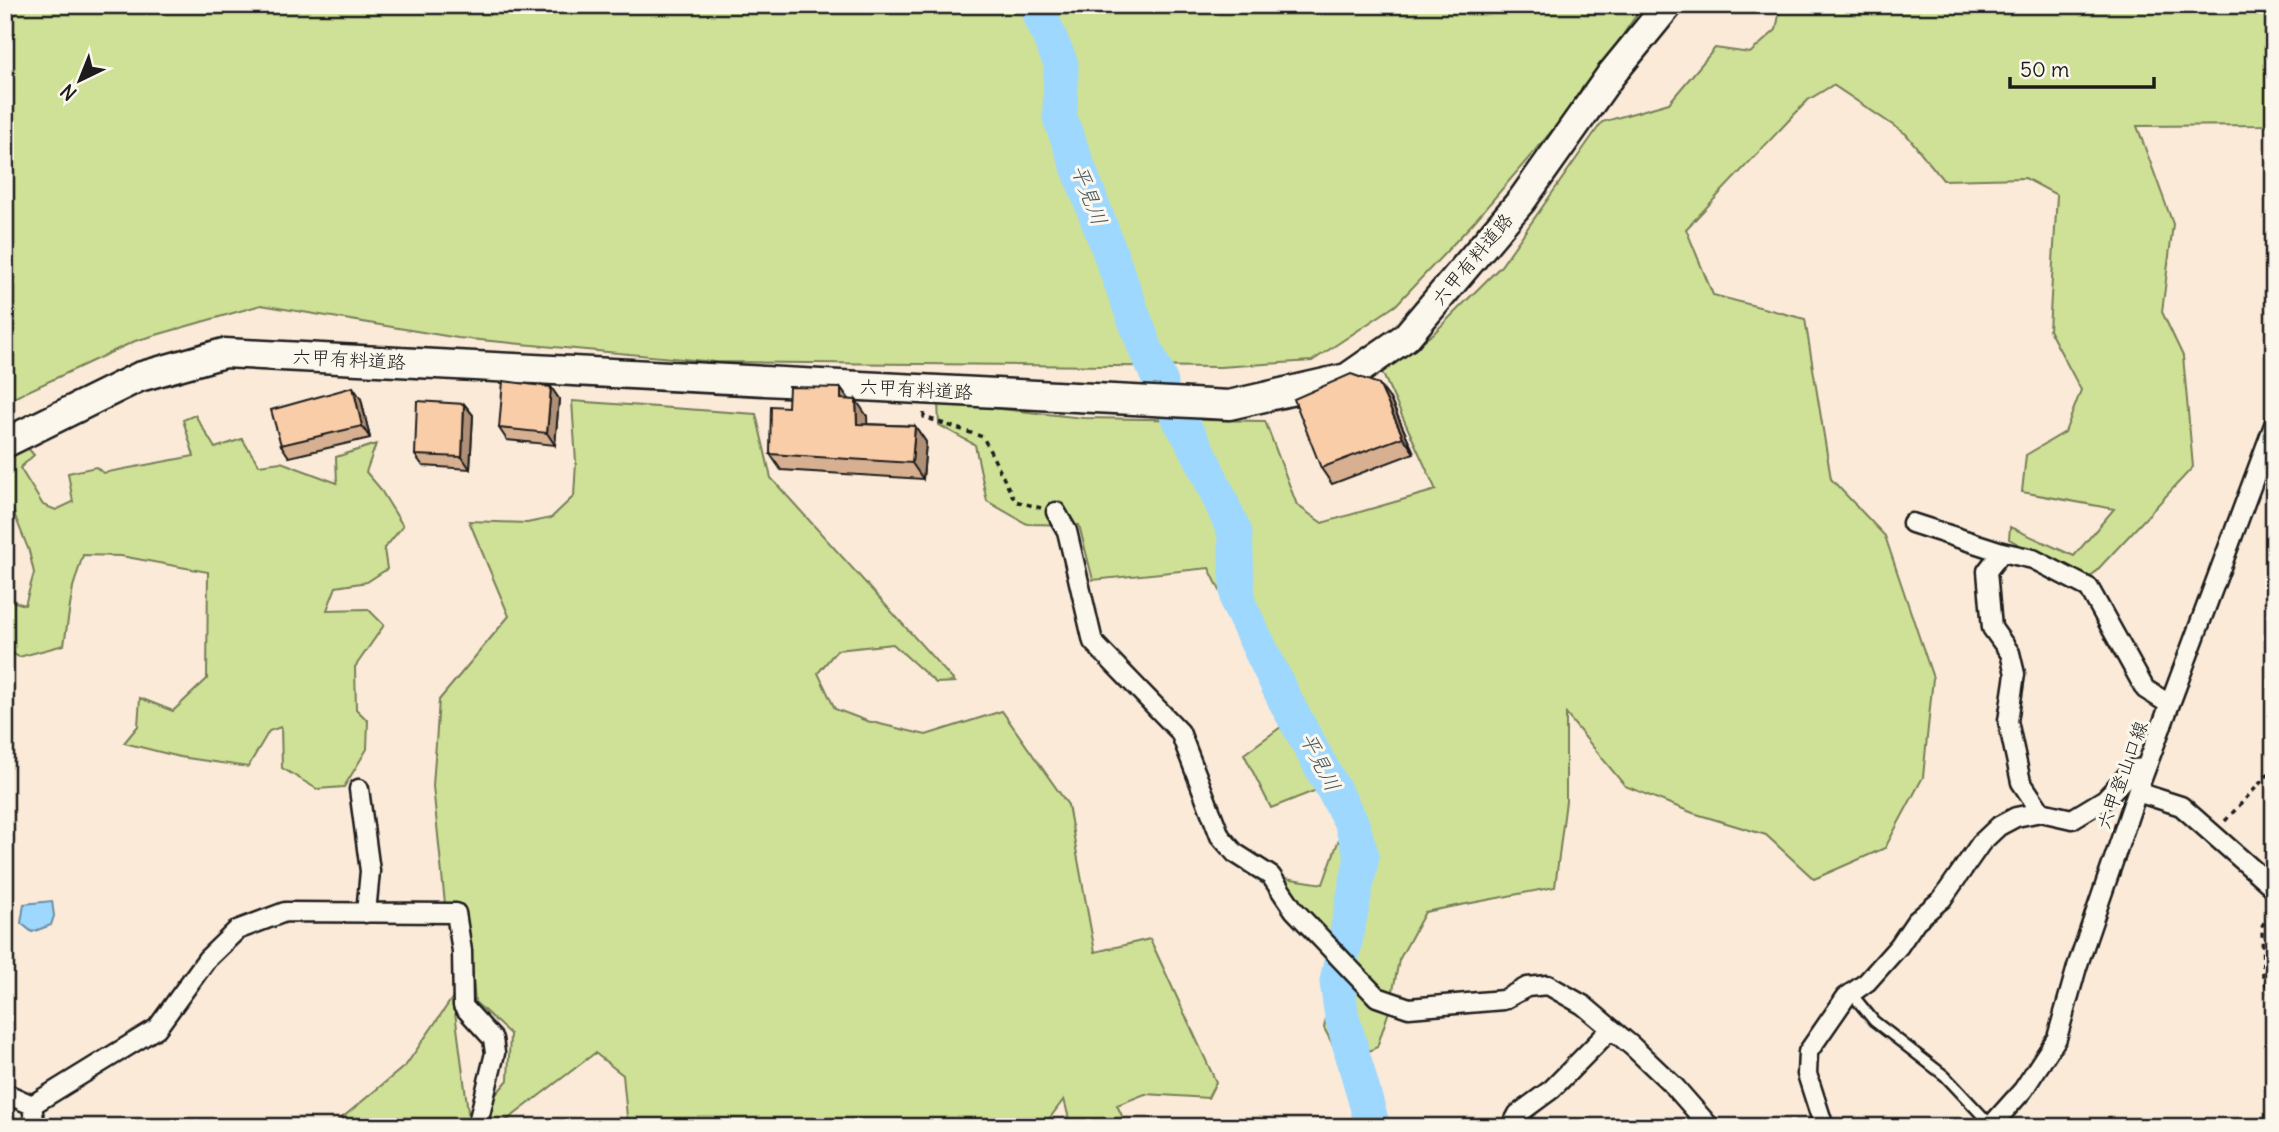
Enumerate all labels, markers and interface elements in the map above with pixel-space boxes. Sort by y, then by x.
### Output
north arrow [46,46,116,116]
scale bar [2010,46,2153,90]
text: 50 m [2020,56,2069,83]
text: N [55,79,81,106]
water label: 平見川 [1066,161,1113,229]
street label: 六甲有料道路 [1426,208,1518,310]
street label: 六甲有料道路 [291,344,407,374]
street label: 六甲有料道路 [858,374,974,404]
street label: 六甲登山口線 [2091,717,2153,833]
water label: 平見川 [1294,728,1347,796]

